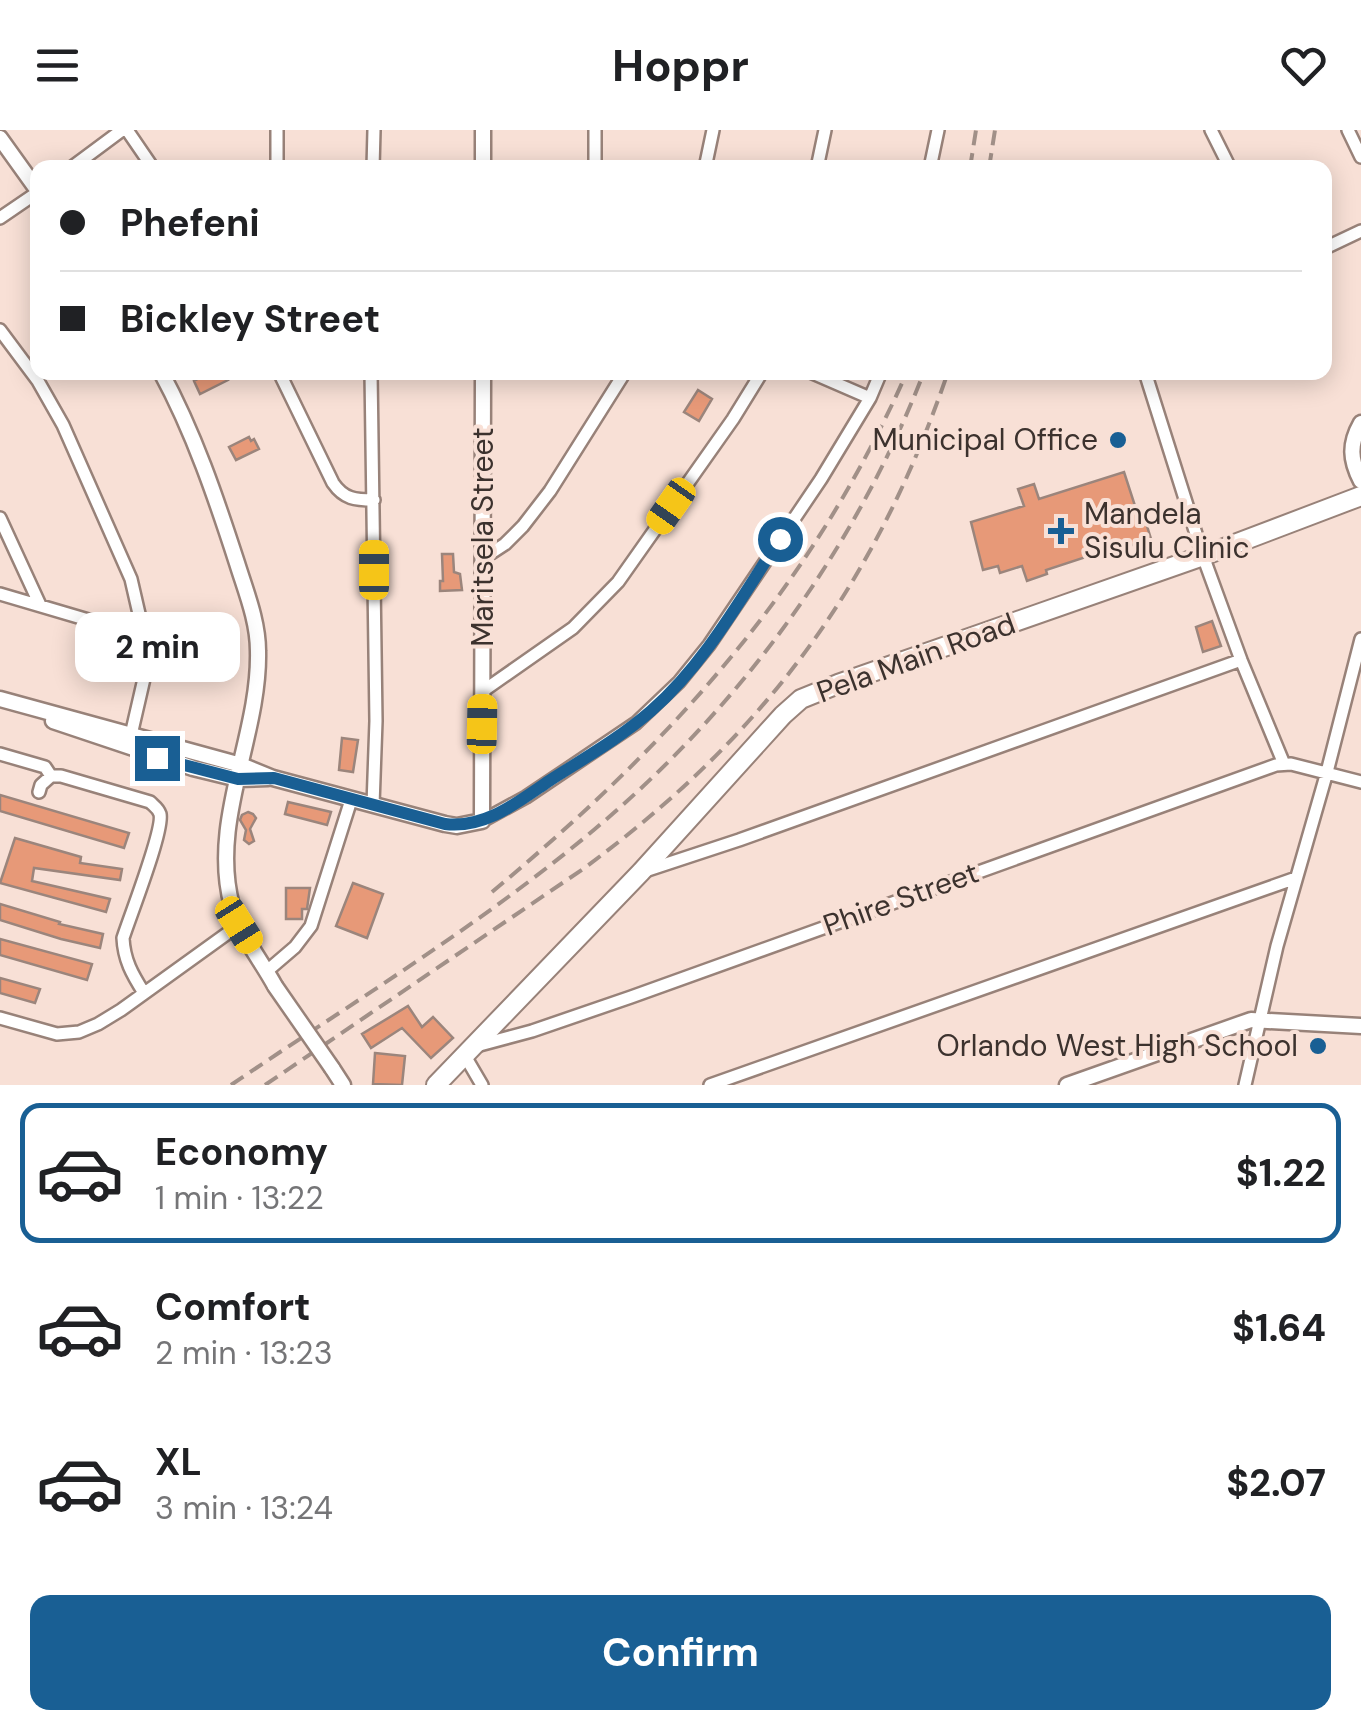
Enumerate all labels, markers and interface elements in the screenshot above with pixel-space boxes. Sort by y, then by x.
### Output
text: Hoppr [612,36,749,95]
icon: menu [30,38,85,93]
icon: heart [1276,38,1331,93]
text: Phefeni [120,198,260,248]
text: Bickley Street [120,294,380,344]
place label: Municipal Office [873,420,1098,459]
street label: Maritsela Street [463,427,502,647]
marker: Municipal Office [1107,429,1129,451]
car [642,473,700,539]
place label: Mandela Sisulu Clinic [1084,494,1250,567]
route start [758,517,803,562]
marker: Mandela Sisulu Clinic [1048,518,1074,544]
car [359,540,389,600]
street label: Pela Main Road [811,604,1020,711]
callout: 2 min [74,613,240,683]
text: 2 min [115,626,200,668]
car [466,694,498,754]
route end [135,736,180,781]
street label: Phire Street [818,852,984,945]
car [210,892,268,958]
place label: Orlando West High School [937,1026,1298,1065]
marker: Orlando West High School [1307,1035,1329,1057]
text: Economy [155,1127,328,1177]
icon: car [35,1128,125,1218]
text: $1.22 [1236,1148,1326,1198]
text: 1 min · 13:22 [155,1177,324,1219]
text: Comfort [155,1282,311,1332]
icon: car [35,1283,125,1373]
text: $1.64 [1232,1303,1326,1353]
text: 2 min · 13:23 [155,1332,333,1374]
text: XL [155,1437,202,1487]
icon: car [35,1438,125,1528]
text: $2.07 [1226,1458,1326,1508]
text: 3 min · 13:24 [155,1487,333,1529]
button: Confirm [30,1595,1331,1710]

